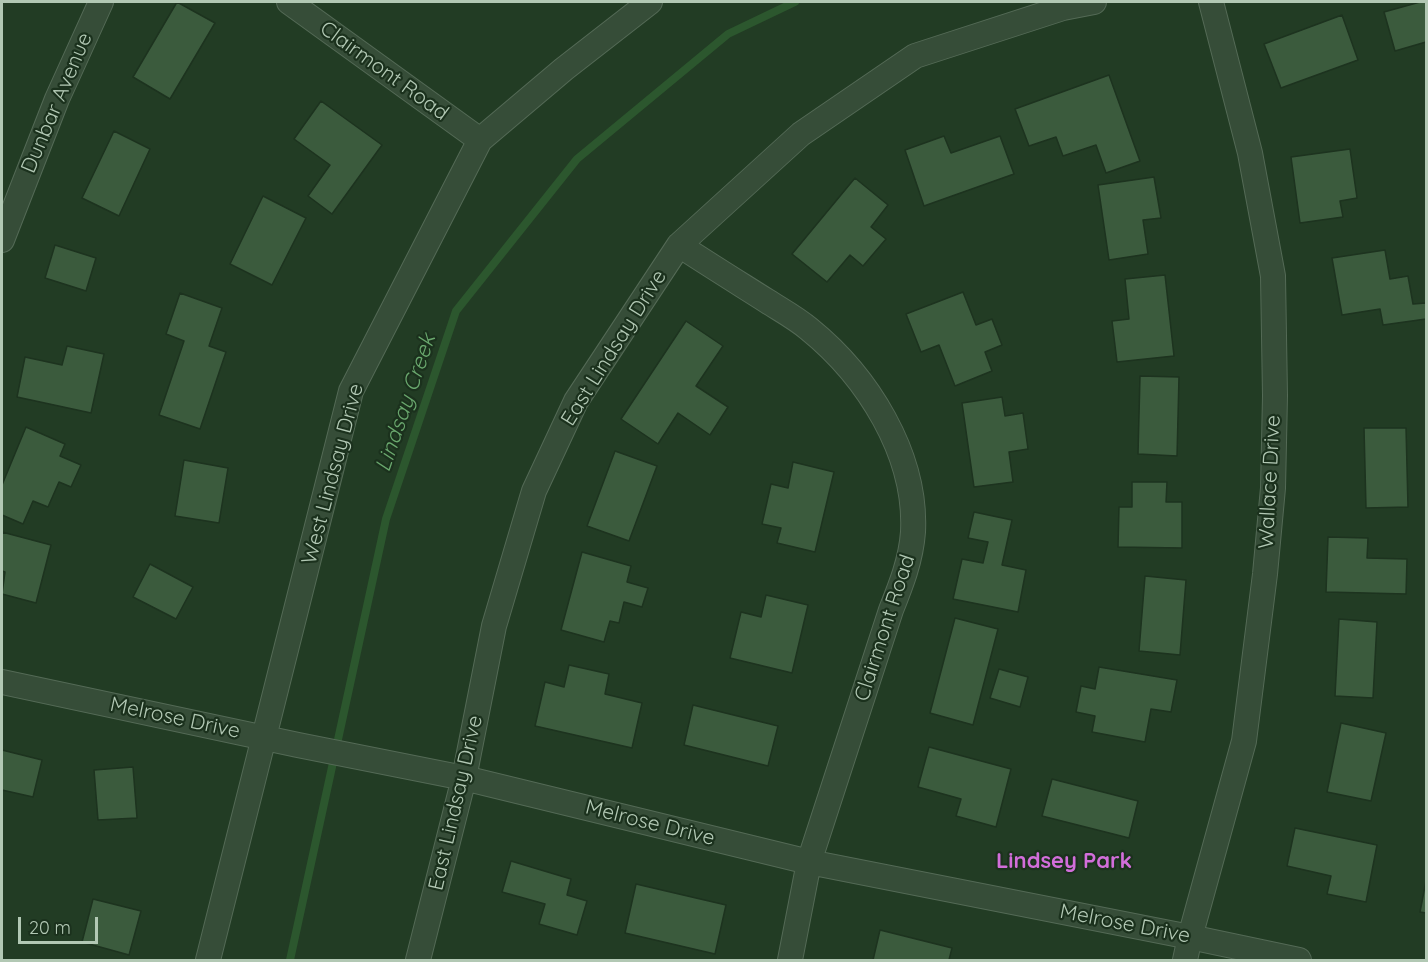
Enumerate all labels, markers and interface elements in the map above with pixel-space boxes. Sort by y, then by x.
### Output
street label: Clairmont Road [315,16,453,126]
street label: Dunbar Avenue [16,29,98,177]
street label: East Lindsay Drive [556,265,672,431]
water label: Lindsay Creek [370,331,442,475]
street label: West Lindsay Drive [297,381,369,567]
street label: Wallace Drive [1254,414,1286,550]
street label: Clairmont Road [849,551,921,705]
street label: Melrose Drive [108,692,242,744]
street label: East Lindsay Drive [424,713,488,893]
street label: Melrose Drive [583,795,717,851]
district label: Lindsey Park [996,848,1132,874]
street label: Melrose Drive [1058,899,1192,949]
scale bar [21,905,100,943]
text: 20 m [29,916,71,939]

